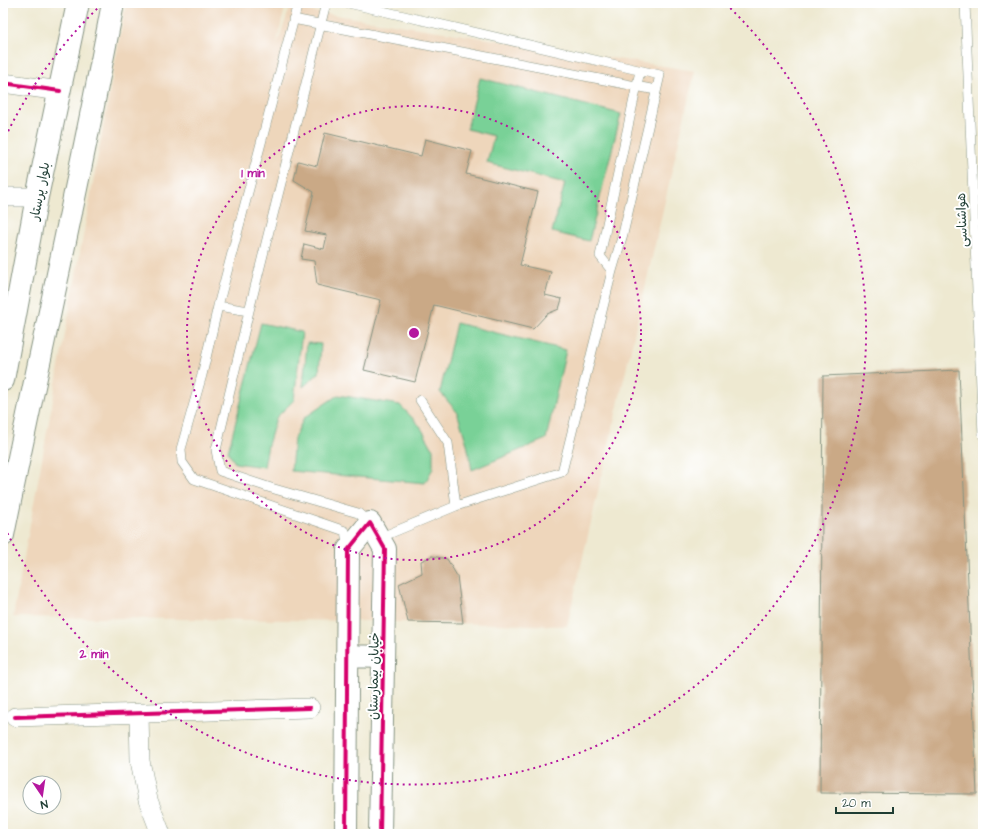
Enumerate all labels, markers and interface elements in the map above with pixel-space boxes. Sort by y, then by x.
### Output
street label: بلوار پرستار [25,161,54,223]
text: 1 min [241,165,265,182]
street label: هواشناسی [952,193,972,247]
centre of rings [407,326,421,340]
street label: خیابان بیمارستان [364,632,384,720]
text: 2 min [79,646,108,663]
north arrow [22,775,62,815]
scale bar [836,789,893,815]
text: 20 m [842,795,871,812]
text: N [39,796,49,812]

